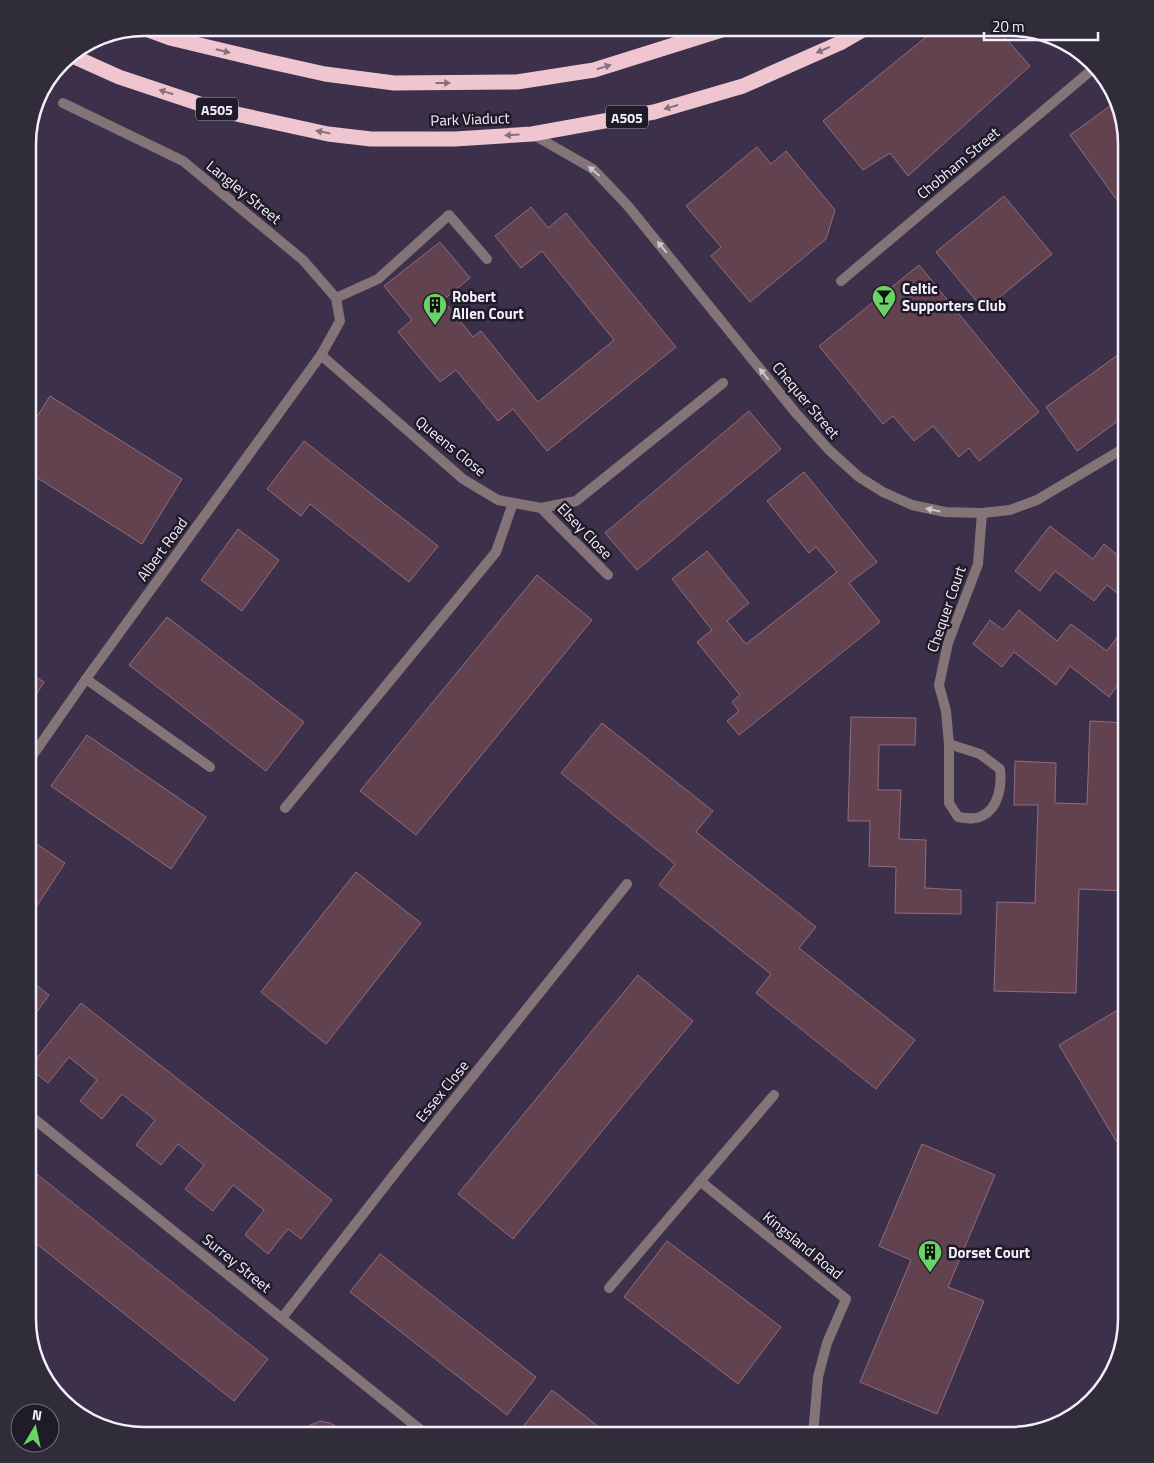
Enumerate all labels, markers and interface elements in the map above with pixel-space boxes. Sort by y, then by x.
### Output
scale bar [984,10,1098,42]
text: 20 m [992,15,1025,38]
one-way arrow [216,47,231,55]
one-way arrow [816,47,830,55]
one-way arrow [596,62,611,70]
one-way arrow [435,79,451,87]
one-way arrow [158,88,173,96]
road number: A505 [196,98,238,120]
one-way arrow [664,103,679,111]
road number: A505 [606,105,648,128]
street label: Park Viaduct [430,106,511,132]
street label: Chobham Street [911,121,1005,205]
one-way arrow [314,128,330,136]
one-way arrow [503,132,519,140]
street label: Langley Street [202,155,287,230]
one-way arrow [588,166,601,177]
one-way arrow [656,241,667,254]
place label: Celtic Supporters Club [902,277,1006,317]
bar icon: Celtic Supporters Club [871,284,897,318]
place label: Robert Allen Court [452,285,524,325]
building icon: Robert Allen Court [422,292,448,326]
street label: Chequer Street [767,356,846,444]
one-way arrow [759,368,770,381]
street label: Queens Close [411,410,491,482]
street label: Elsey Close [552,498,618,564]
one-way arrow [926,506,941,514]
street label: Albert Road [131,512,193,586]
street label: Chequer Court [920,562,972,655]
street label: Essex Close [410,1055,474,1127]
street label: Kingsland Road [758,1205,848,1285]
street label: Surrey Street [198,1228,277,1299]
building icon: Dorset Court [917,1239,943,1273]
place label: Dorset Court [948,1241,1031,1264]
north arrow [10,1403,60,1453]
text: N [31,1404,44,1426]

